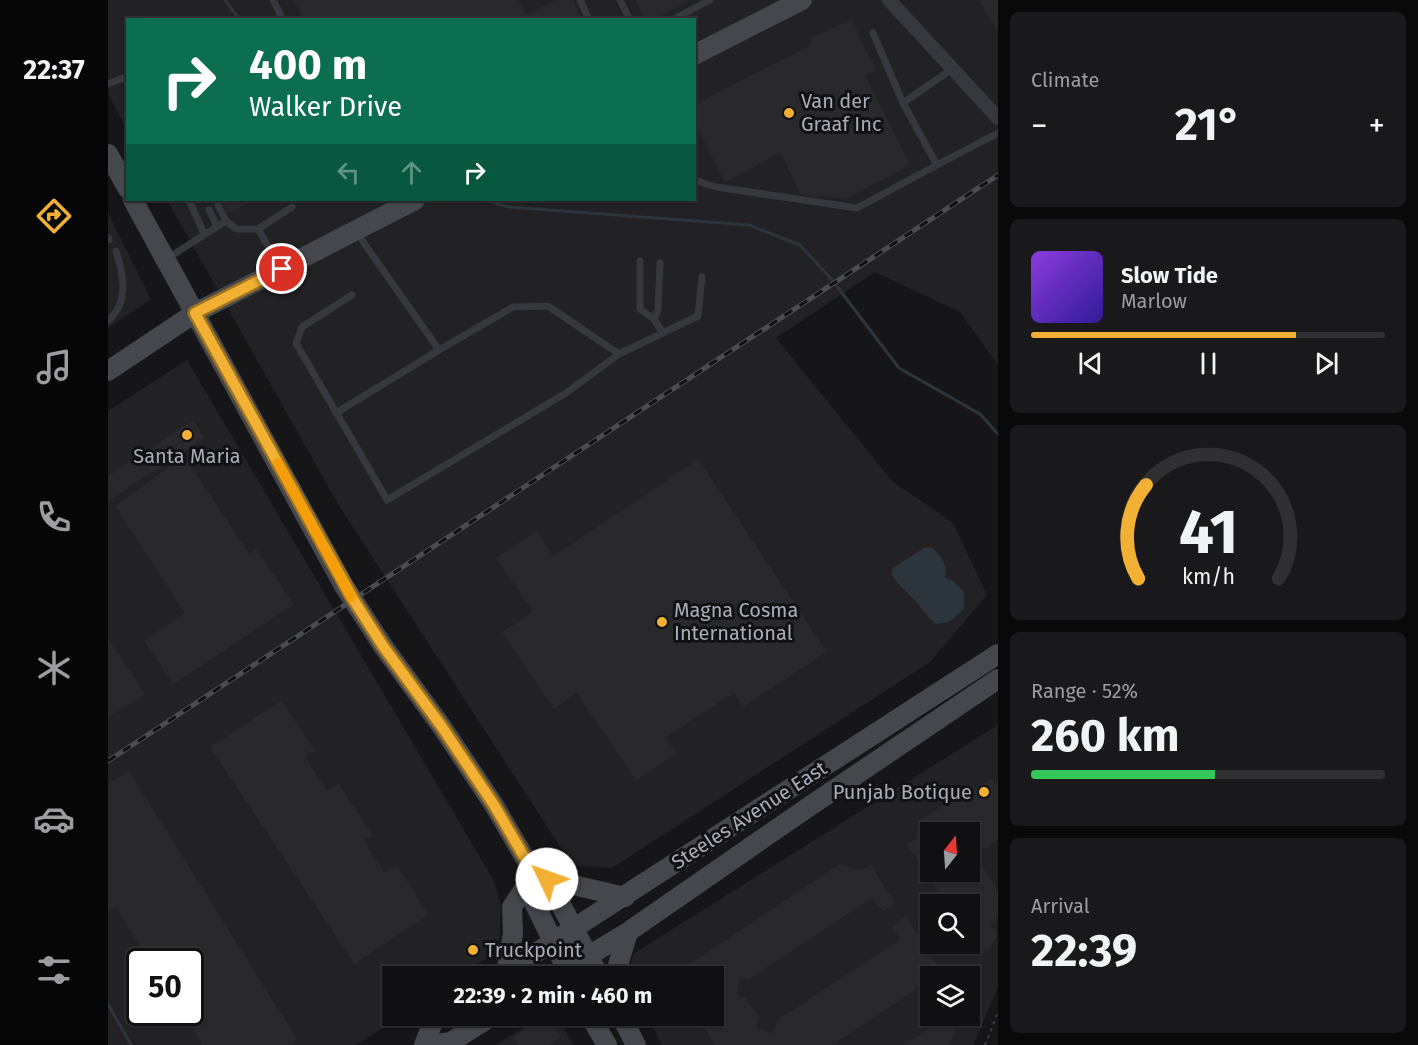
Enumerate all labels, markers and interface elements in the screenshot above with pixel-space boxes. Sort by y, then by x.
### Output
text: 400 m [249,40,367,90]
icon: right [150,42,228,120]
text: 22:37 [23,54,85,86]
text: Climate [1031,68,1099,92]
place label: Van der Graaf Inc [801,89,881,136]
text: Walker Drive [249,91,402,123]
text: 21° [1175,98,1241,152]
marker: Van der Graaf Inc [782,106,796,120]
text: − [1031,106,1048,146]
text: + [1369,106,1385,146]
icon: left [332,156,365,189]
icon: ahead [395,156,428,189]
icon: right [458,156,491,189]
icon: directions [33,195,75,237]
pin [256,243,307,294]
icon: arrive [265,252,298,285]
text: Slow Tide [1121,262,1218,289]
text: Marlow [1121,289,1187,313]
icon: music [33,346,75,388]
icon: previous [1074,347,1107,380]
icon: pause [1192,347,1225,380]
icon: next [1310,347,1343,380]
marker: Santa Maria [180,428,194,442]
place label: Santa Maria [133,444,241,468]
icon: phone [33,496,75,538]
text: 41 [1178,496,1238,571]
text: km/h [1181,565,1235,591]
place label: Magna Cosma International [674,598,798,645]
marker: Magna Cosma International [655,615,669,629]
icon: climate [33,647,75,689]
text: Range · 52% [1031,679,1138,703]
text: 260 km [1031,709,1180,763]
street label: Steeles Avenue East [667,755,832,874]
place label: Punjab Botique [833,780,972,804]
marker: Punjab Botique [977,785,991,799]
icon: car [33,798,75,840]
north arrow [920,822,980,882]
map controls [920,822,980,1026]
position arrow [515,847,579,911]
button: search [920,894,980,954]
text: Arrival [1031,894,1090,918]
text: 22:39 [1031,924,1137,978]
place label: Truckpoint [485,938,583,962]
marker: Truckpoint [466,943,480,957]
speed limit sign: 50 [126,948,204,1026]
icon: filters [33,949,75,991]
button: layers [920,966,980,1026]
text: 22:39 · 2 min · 460 m [454,982,652,1009]

